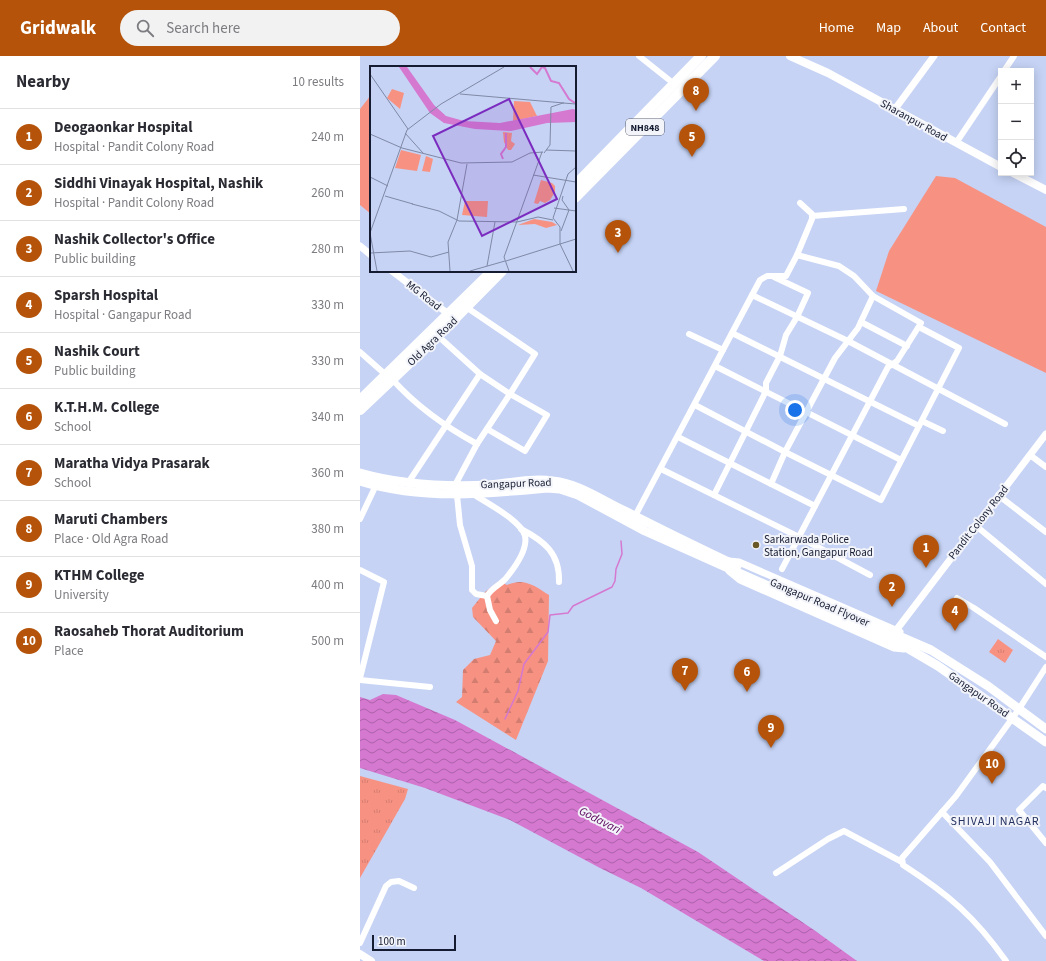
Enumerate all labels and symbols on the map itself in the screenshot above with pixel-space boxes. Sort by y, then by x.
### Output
inset map [370,66,576,272]
pin: 8 [683,78,709,111]
street label: Sharanpur Road [878,96,950,145]
road number: NH848 [626,119,664,135]
pin: 5 [679,124,705,157]
pin: 3 [605,220,631,253]
street label: MG Road [403,277,444,314]
street label: Old Agra Road [404,313,461,369]
your location [785,400,805,420]
street label: Gangapur Road [480,475,552,492]
street label: Pandit Colony Road [945,482,1012,562]
place label: Sarkarwada Police Station, Gangapur Road [764,532,873,560]
pin: 1 [913,535,939,568]
marker: Sarkarwada Police Station, Gangapur Road [751,540,761,550]
pin: 2 [879,574,905,607]
street label: Gangapur Road Flyover [768,575,872,630]
pin: 4 [942,598,968,631]
pin: 7 [672,658,698,691]
pin: 6 [734,659,760,692]
street label: Gangapur Road [945,668,1012,721]
pin: 9 [758,715,784,748]
pin: 10 [979,751,1005,784]
water label: Godavari [576,803,624,838]
district label: SHIVAJI NAGAR [950,813,1040,830]
scale bar [372,933,456,952]

